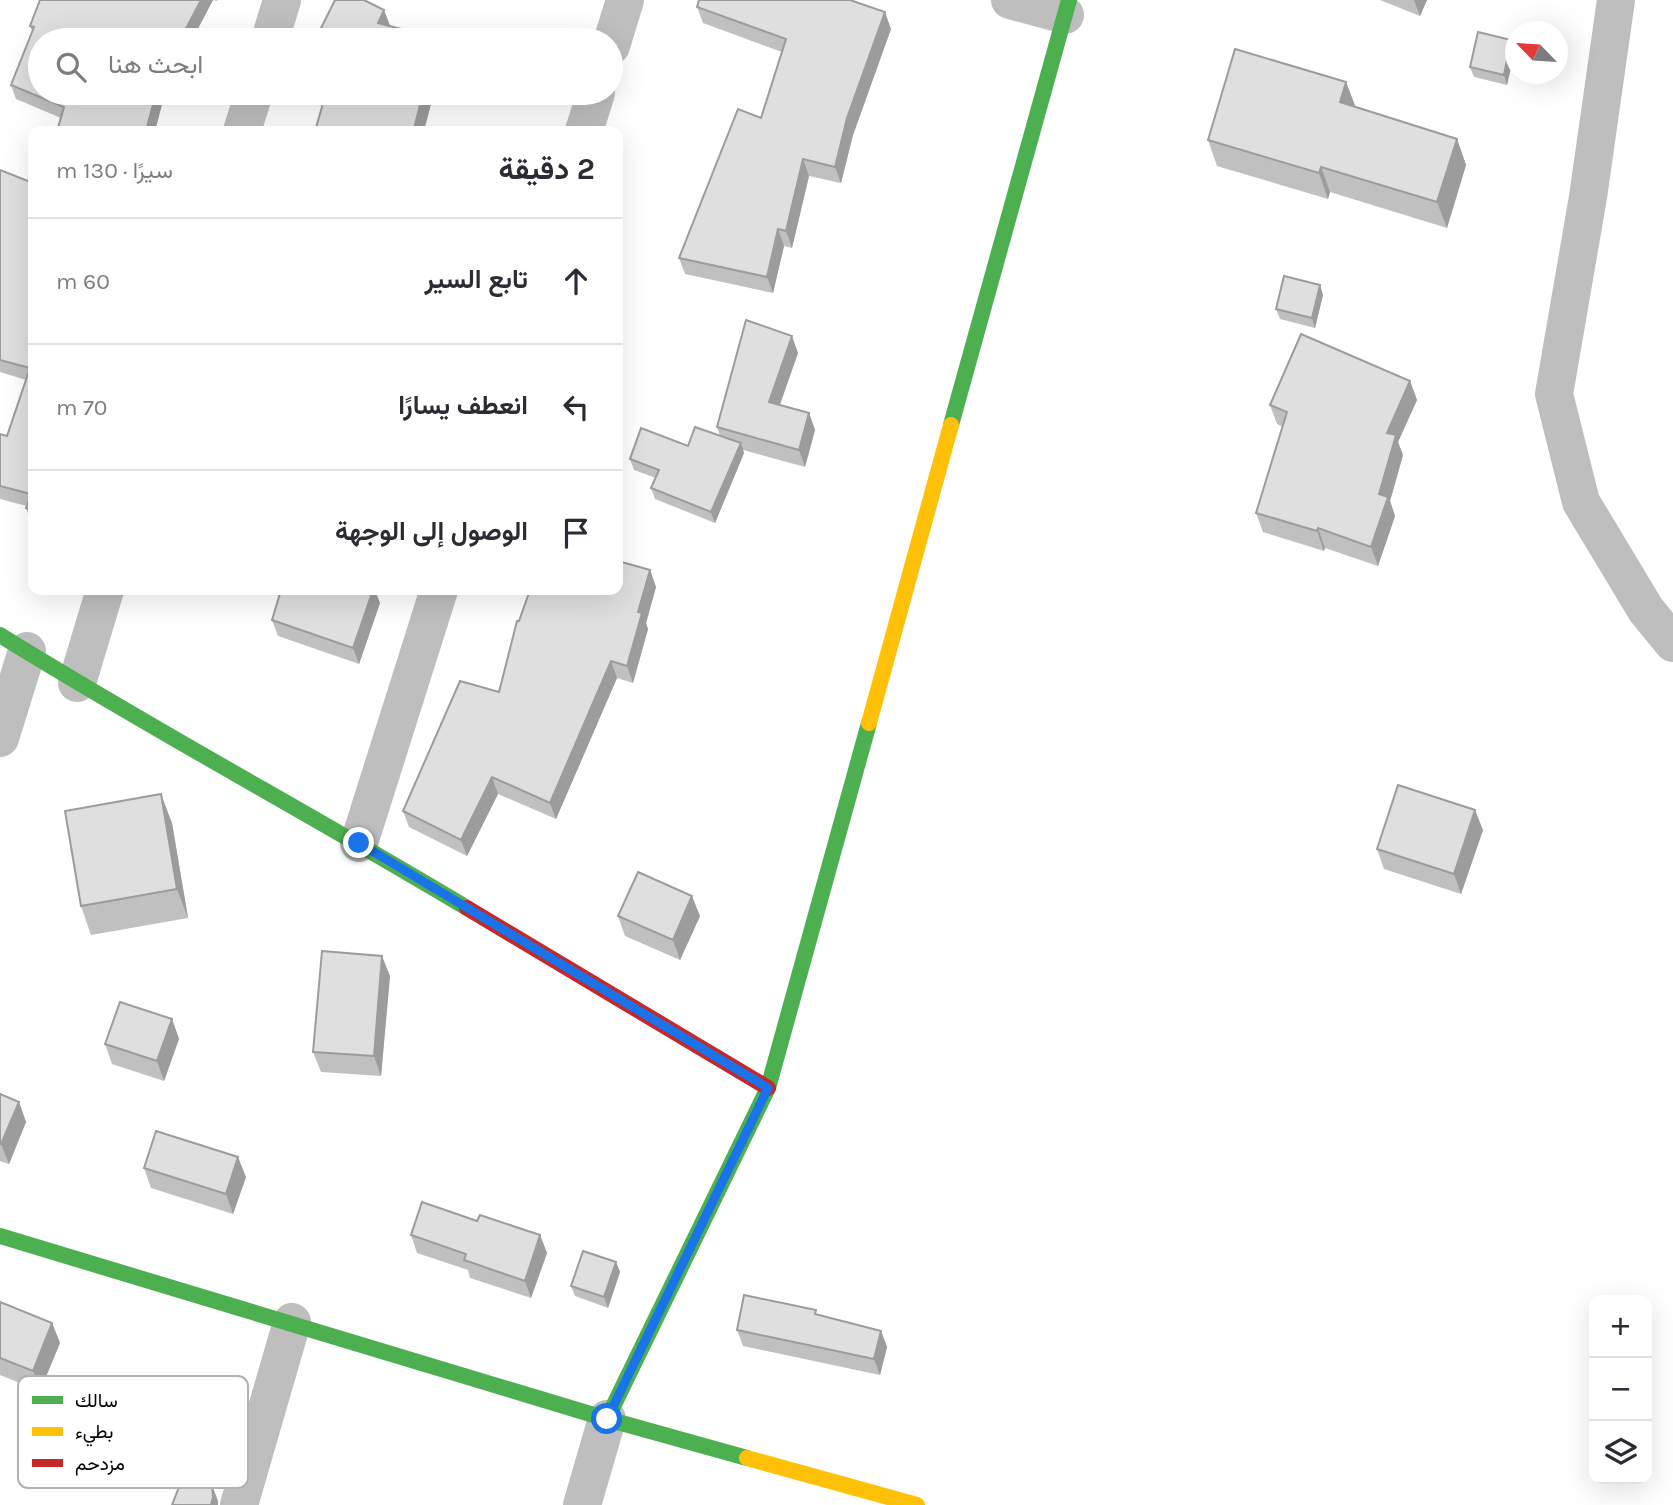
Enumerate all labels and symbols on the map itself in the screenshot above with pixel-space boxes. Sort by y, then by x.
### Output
north arrow [1505,21,1568,84]
route end [343,827,374,858]
legend [18,1376,248,1488]
text: سالك [75,1390,118,1412]
route start [591,1403,622,1434]
text: بطيء [75,1421,113,1447]
text: مزدحم [75,1453,125,1476]

